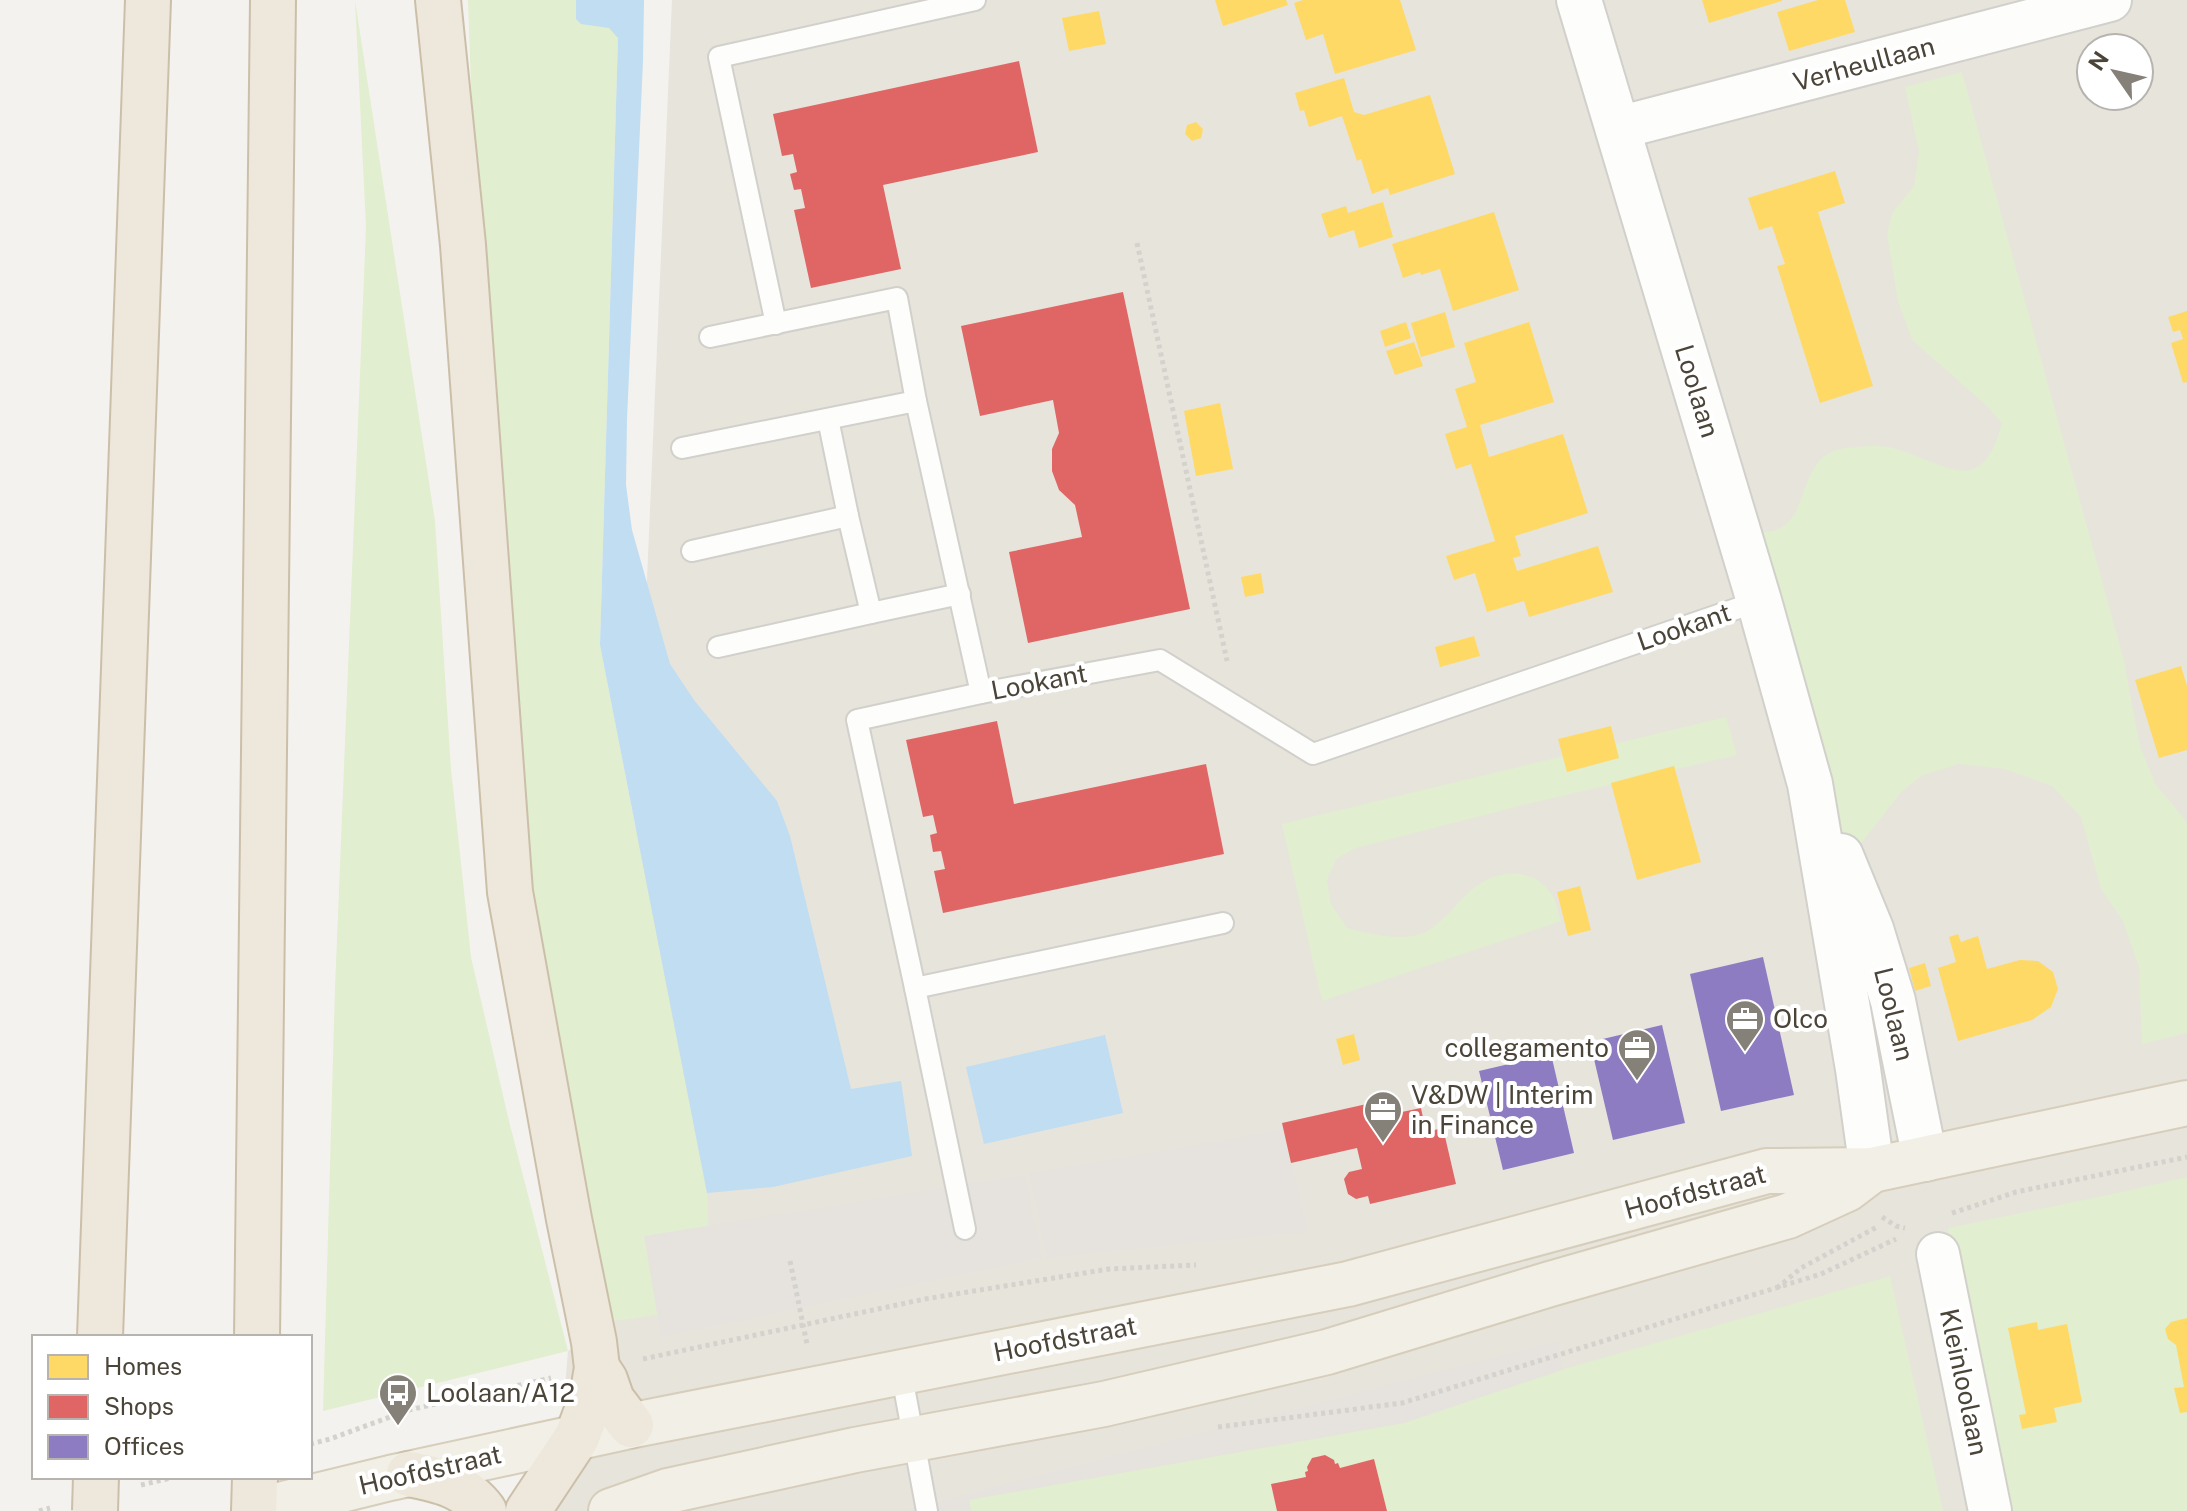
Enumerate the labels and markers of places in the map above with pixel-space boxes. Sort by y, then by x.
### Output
office icon: Olco [1724,998,1766,1053]
place label: Olco [1773,1003,1828,1034]
office icon: collegamento [1616,1027,1658,1082]
place label: collegamento [1445,1032,1609,1063]
place label: V&DW | Interim in Finance [1411,1079,1594,1140]
office icon: V&DW | Interim in Finance [1362,1089,1404,1144]
bus stop icon: Loolaan/A12 [377,1372,419,1427]
place label: Loolaan/A12 [426,1377,575,1408]

